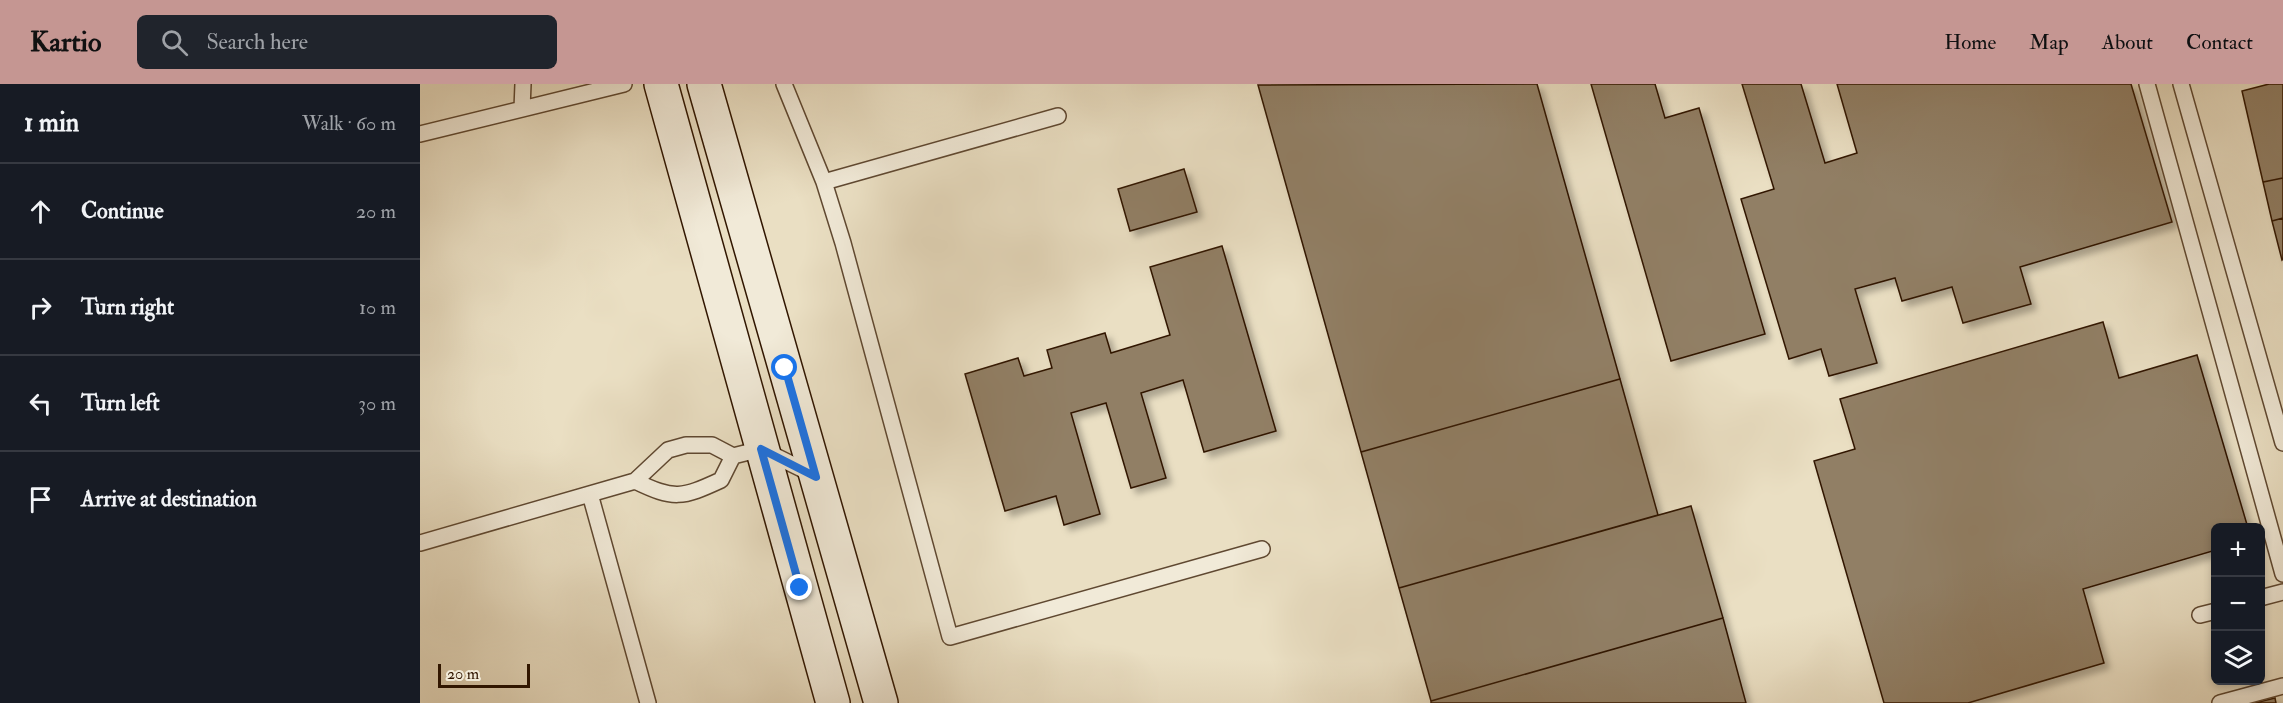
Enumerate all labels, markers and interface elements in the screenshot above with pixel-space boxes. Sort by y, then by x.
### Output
search box [137,15,557,69]
text: Kartio [30,25,101,60]
icon: search [158,26,191,59]
text: Search here [206,28,308,56]
text: Home [1944,29,1996,56]
text: Map [2029,29,2069,56]
text: About [2102,29,2153,56]
text: Contact [2186,29,2253,56]
text: 1 min [24,107,79,139]
text: Walk · 60 m [302,111,396,136]
icon: ahead [24,195,57,228]
text: Continue [81,197,164,225]
text: 20 m [356,199,396,224]
icon: right [24,291,57,324]
text: Turn right [81,293,174,321]
text: 10 m [359,295,396,320]
route start [771,354,797,380]
icon: left [24,387,57,420]
text: Turn left [81,389,160,417]
text: 30 m [358,391,396,416]
icon: arrive [24,483,57,516]
text: Arrive at destination [81,485,257,513]
map controls [2211,523,2265,685]
button: + [2211,523,2265,577]
route end [786,574,812,600]
button: − [2211,577,2265,631]
button: layers [2211,631,2265,685]
scale bar [438,661,530,688]
text: 20 m [447,664,479,684]

